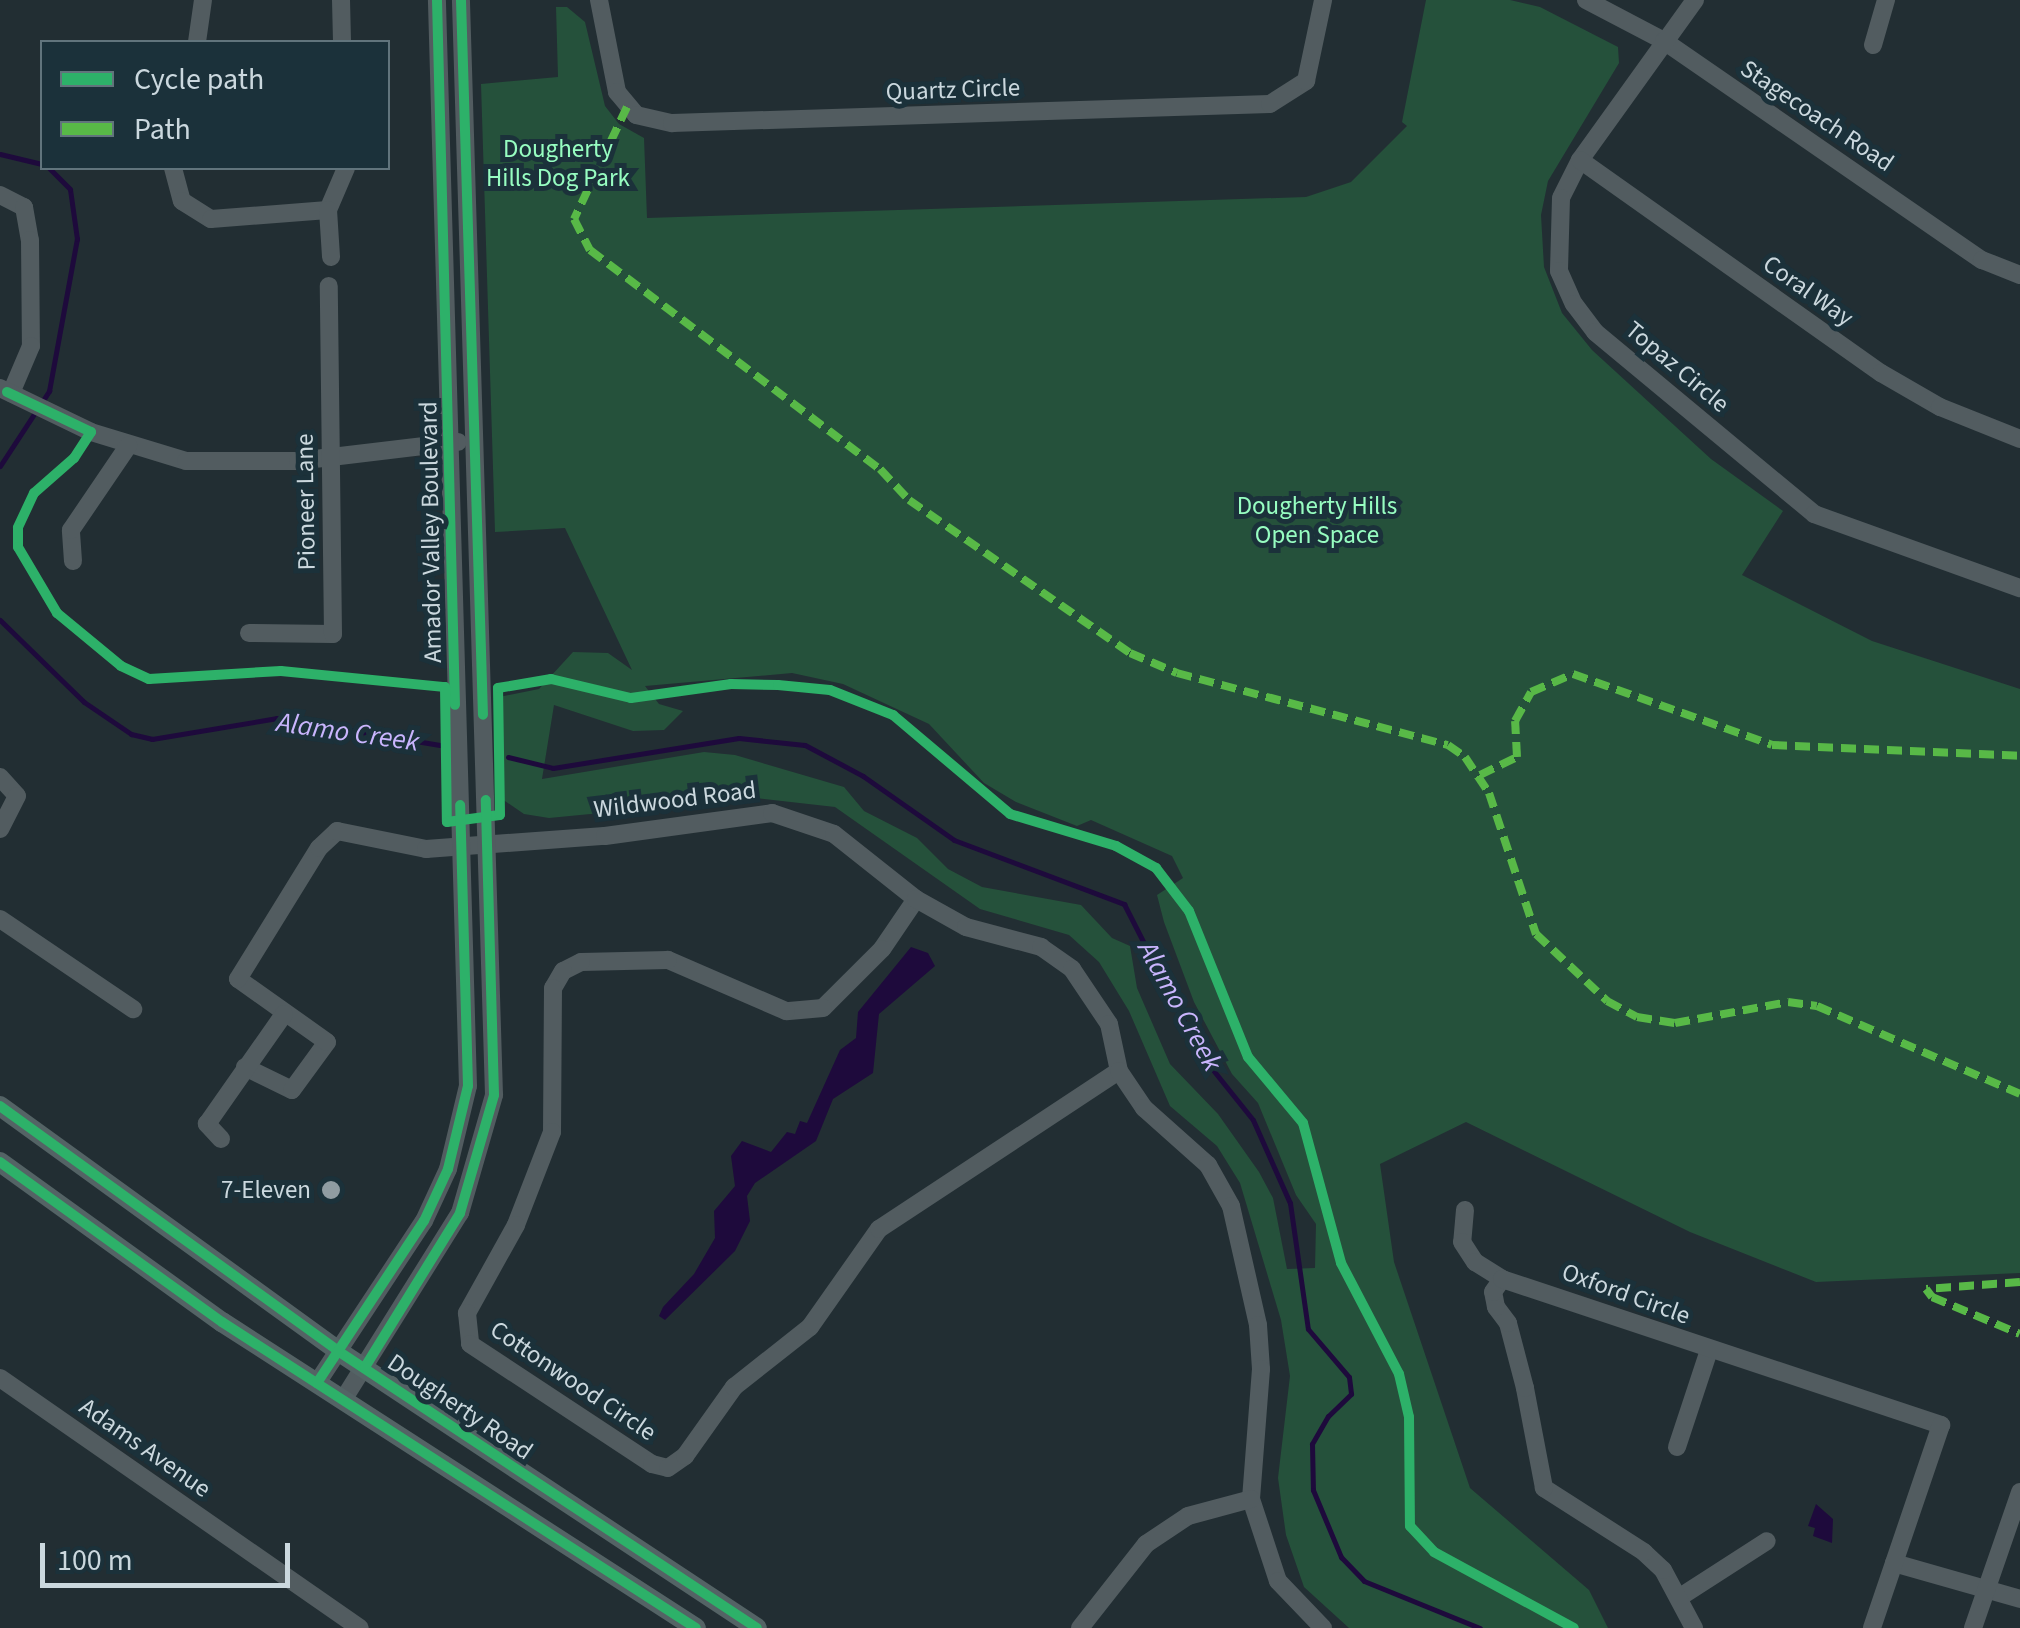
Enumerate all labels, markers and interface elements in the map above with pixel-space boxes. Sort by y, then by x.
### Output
legend [40,40,390,170]
street label: Stagecoach Road [1735,54,1899,178]
text: Cycle path [134,58,264,101]
street label: Quartz Circle [885,73,1021,107]
text: Path [134,108,191,151]
park label: Dougherty Hills Dog Park [486,135,630,194]
street label: Coral Way [1757,249,1859,333]
street label: Topaz Circle [1619,315,1735,419]
street label: Amador Valley Boulevard [414,401,448,663]
street label: Pioneer Lane [290,433,322,571]
park label: Dougherty Hills Open Space [1237,492,1397,551]
water label: Alamo Creek [275,705,421,759]
street label: Wildwood Road [592,775,758,825]
water label: Alamo Creek [1131,935,1229,1077]
place label: 7-Eleven [221,1175,311,1205]
marker: 7-Eleven [320,1179,342,1201]
street label: Oxford Circle [1558,1257,1694,1331]
street label: Cottonwood Circle [484,1314,662,1448]
street label: Dougherty Road [382,1347,538,1467]
street label: Adams Avenue [74,1392,216,1504]
scale bar [45,1523,295,1585]
text: 100 m [57,1539,133,1582]

